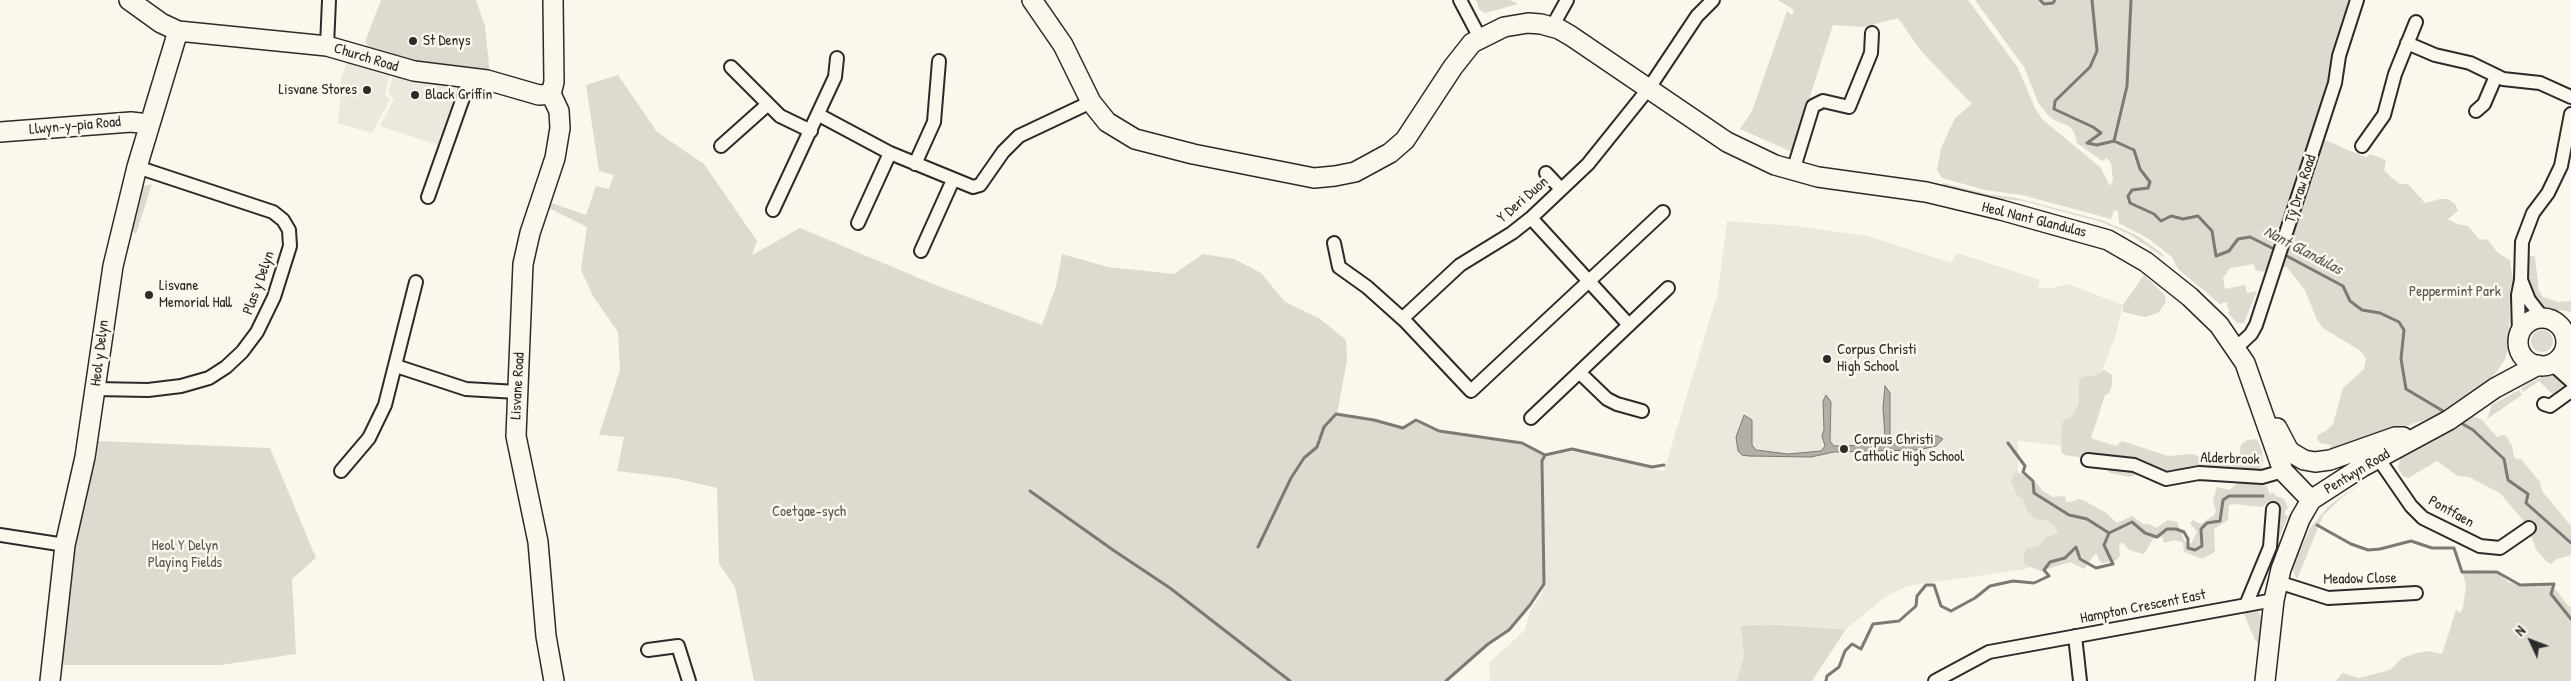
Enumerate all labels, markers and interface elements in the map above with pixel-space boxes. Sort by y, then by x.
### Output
place label: St Denys [423,32,470,50]
marker: St Denys [407,35,419,47]
street label: Church Road [332,40,400,76]
place label: Lisvane Stores [279,81,357,99]
marker: Lisvane Stores [361,84,373,96]
place label: Black Griffin [425,86,492,104]
marker: Black Griffin [409,89,421,101]
street label: Llwyn-y-pia Road [28,113,122,139]
street label: Tŷ Draw Road [2282,153,2320,225]
street label: Y Deri Duon [1494,173,1552,227]
street label: Heol Nant Glandulas [1980,198,2088,242]
water label: Nant Glandulas [2261,222,2345,280]
street label: Plas y Delyn [239,249,279,317]
place label: Lisvane Memorial Hall [159,277,232,312]
park label: Peppermint Park [2409,283,2501,301]
marker: Lisvane Memorial Hall [143,289,155,301]
street label: Heol y Delyn [87,319,113,387]
place label: Corpus Christi High School [1837,341,1917,376]
street label: Lisvane Road [507,352,529,420]
marker: Corpus Christi High School [1821,353,1833,365]
place label: Corpus Christi Catholic High School [1854,431,1964,466]
marker: Corpus Christi Catholic High School [1838,443,1850,455]
street label: Pentwyn Road [2321,445,2393,499]
street label: Alderbrook [2200,449,2260,469]
street label: Pontfaen [2425,492,2477,532]
park label: Coetgae-sych [772,503,846,521]
park label: Heol Y Delyn Playing Fields [148,537,222,572]
street label: Meadow Close [2323,569,2397,589]
street label: Hampton Crescent East [2079,586,2207,628]
north arrow [2506,616,2556,666]
text: N [2510,621,2529,640]

